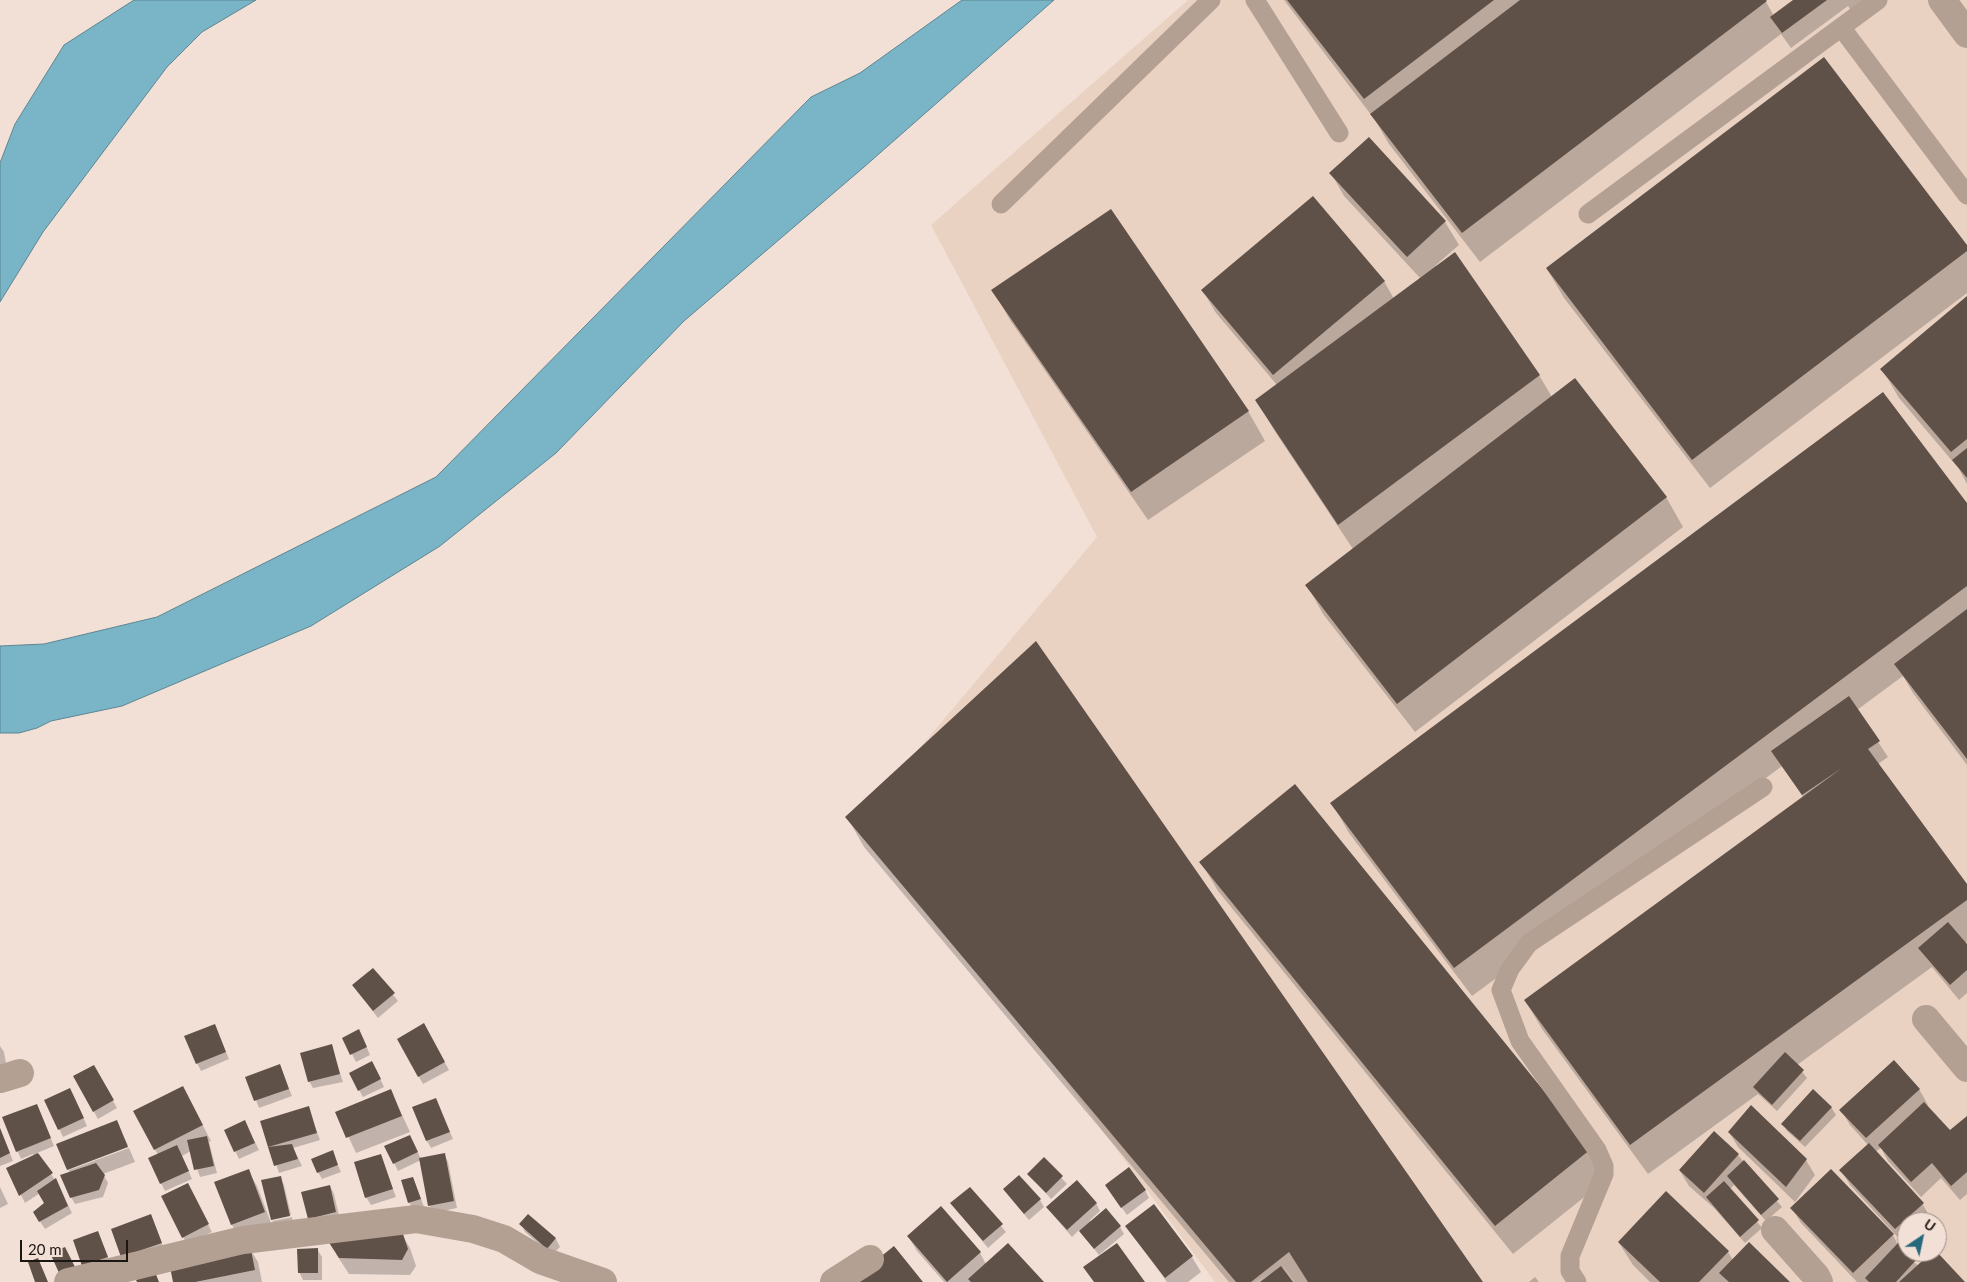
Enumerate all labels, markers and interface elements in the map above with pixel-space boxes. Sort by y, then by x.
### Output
north arrow [1897,1212,1947,1262]
text: U [1921,1215,1939,1235]
scale bar [22,1230,130,1262]
text: 20 m [28,1240,62,1258]

